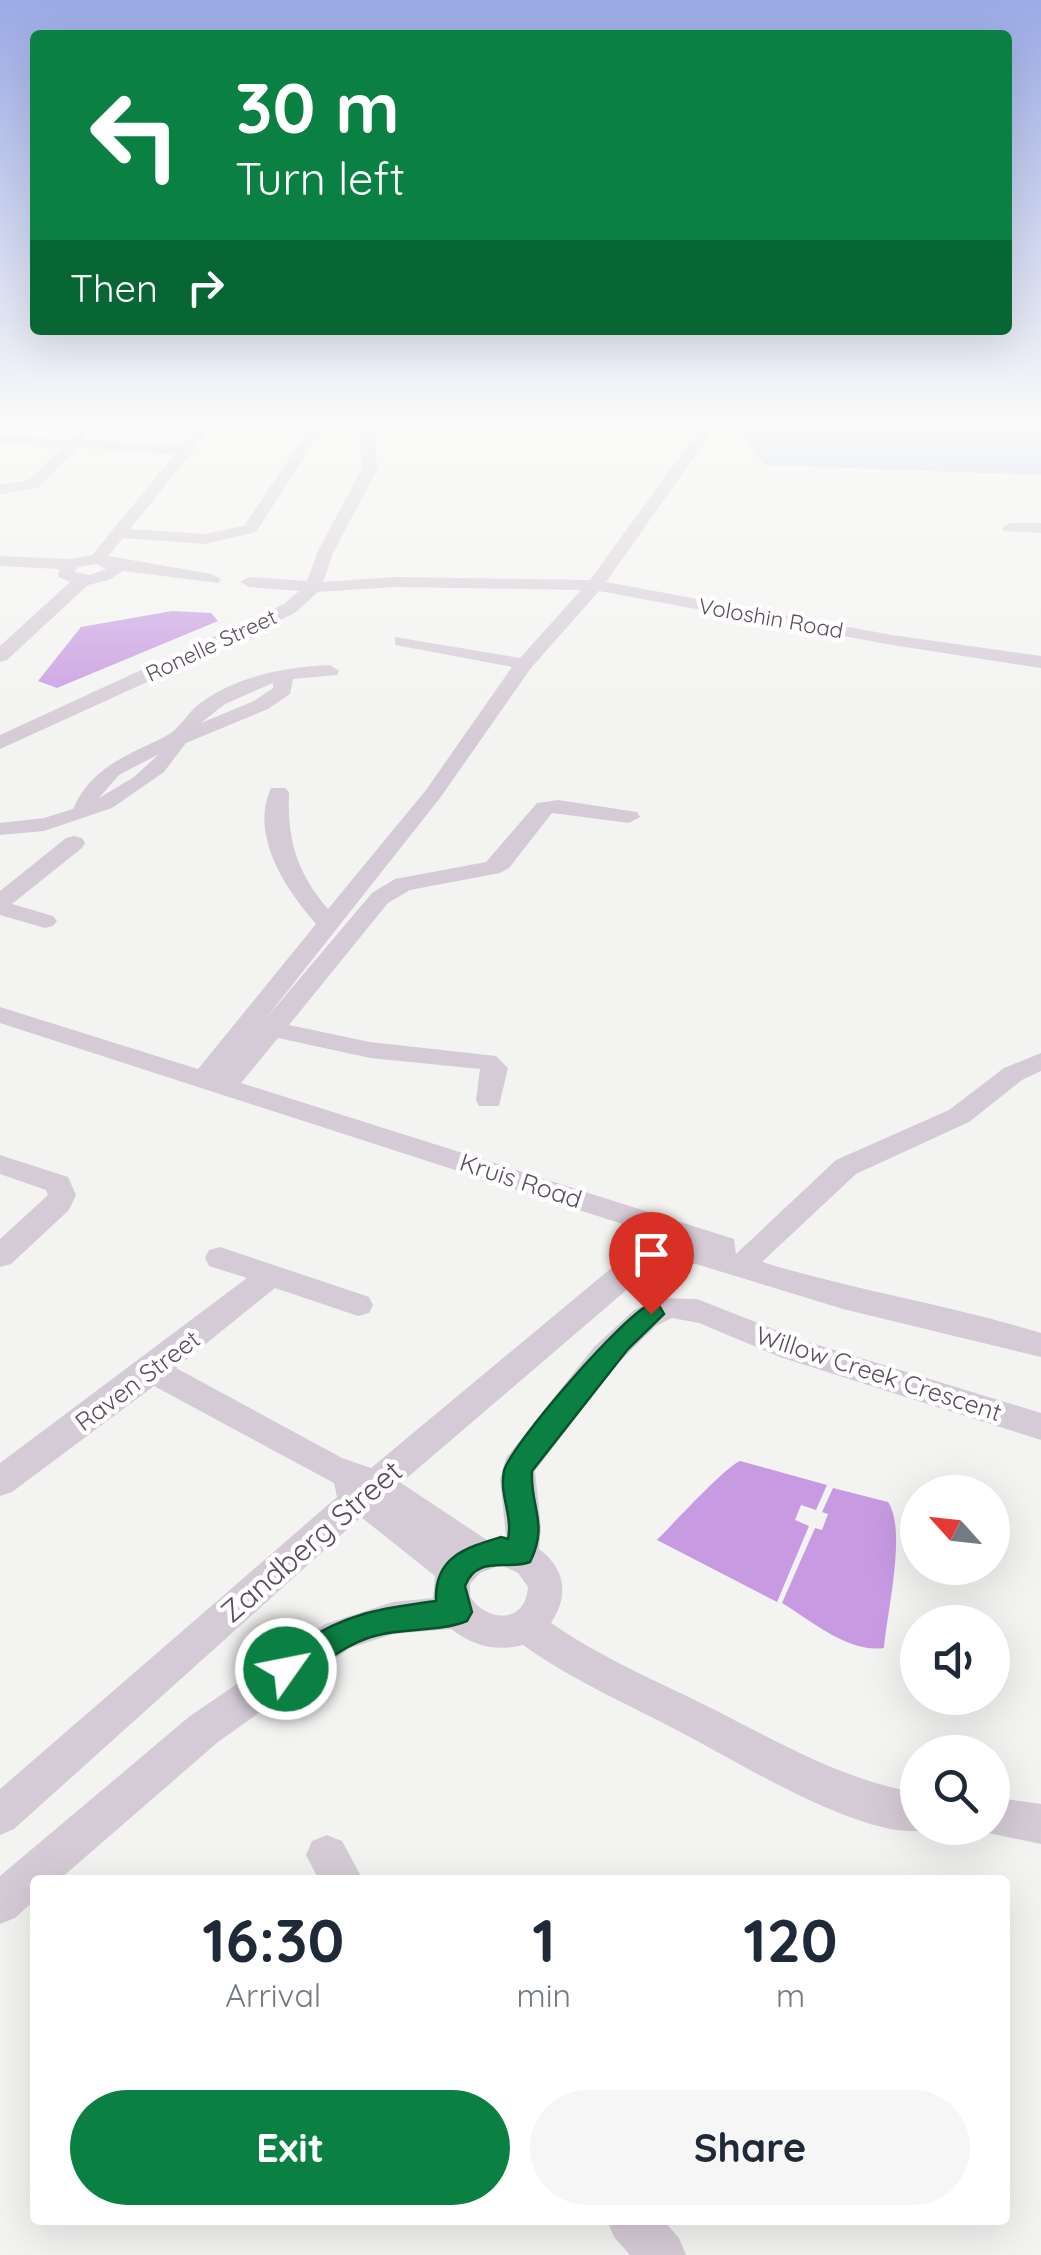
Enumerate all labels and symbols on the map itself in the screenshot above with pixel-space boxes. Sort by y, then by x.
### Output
street label: Voloshin Road [696,592,846,644]
street label: Ronelle Street [141,602,281,688]
street label: Kruis Road [456,1146,586,1214]
pin [609,1212,694,1315]
street label: Willow Creek Crescent [752,1319,1006,1427]
street label: Raven Street [68,1323,206,1437]
street label: Zandberg Street [212,1452,410,1630]
north arrow [900,1475,1010,1585]
position arrow [234,1617,338,1721]

